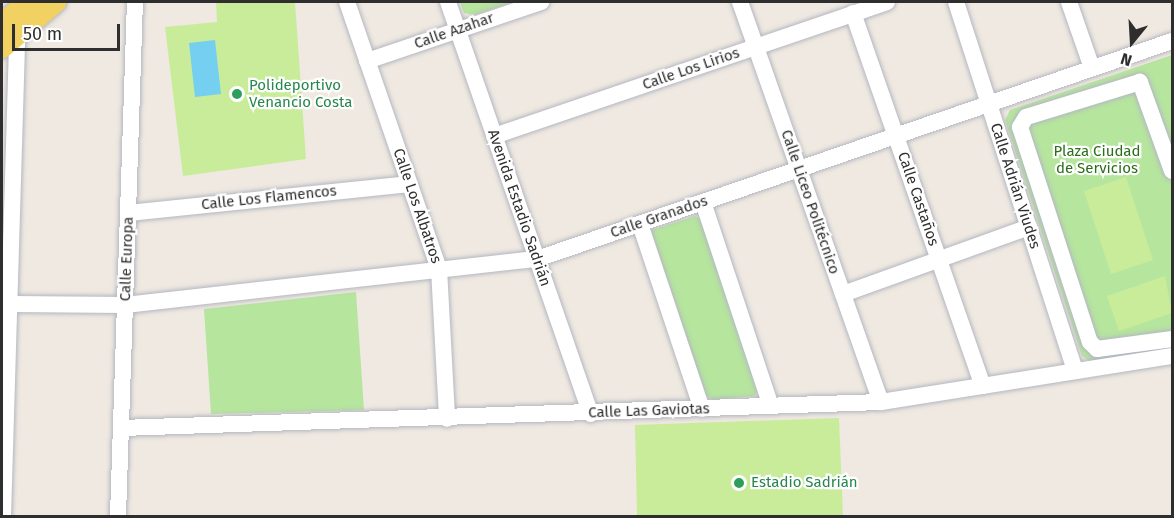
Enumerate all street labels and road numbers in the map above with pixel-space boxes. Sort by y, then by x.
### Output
street label: Calle Azahar [412,9,496,53]
street label: Calle Los Lirios [640,44,742,94]
street label: Calle Adrián Viudes [986,121,1044,251]
street label: Avenida Estadio Sadrián [484,127,554,289]
street label: Calle Liceo Politécnico [777,127,843,277]
street label: Calle Los Albatros [389,146,445,266]
street label: Calle Castaños [893,150,943,248]
street label: Calle Los Flamencos [200,182,338,214]
street label: Calle Granados [608,192,710,242]
street label: Calle Europa [117,216,137,302]
street label: Calle Las Gaviotas [588,400,710,422]

